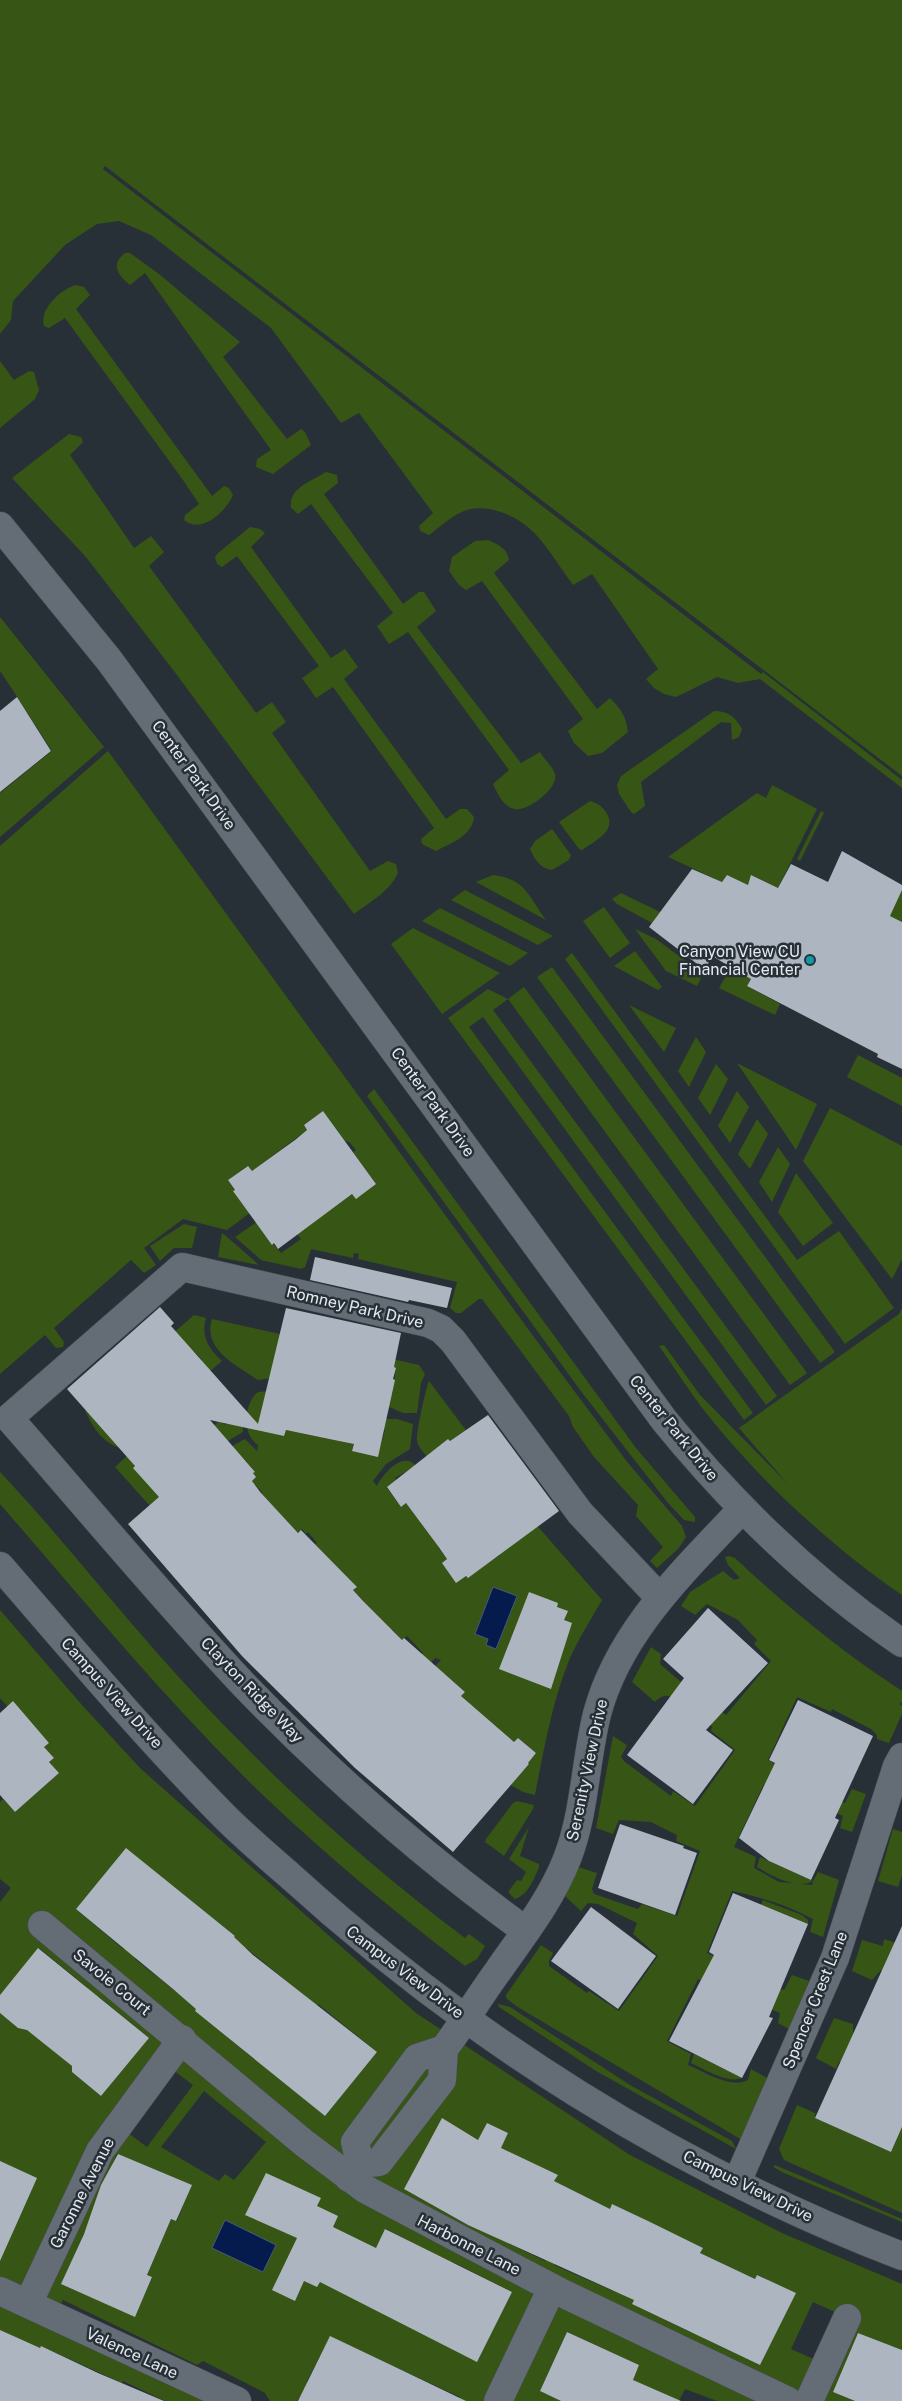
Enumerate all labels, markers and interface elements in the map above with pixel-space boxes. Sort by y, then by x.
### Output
street label: Center Park Drive [148,717,240,833]
place label: Canyon View CU Financial Center [679,942,800,979]
marker: Canyon View CU Financial Center [804,954,816,966]
street label: Center Park Drive [387,1044,479,1160]
street label: Romney Park Drive [284,1282,426,1332]
street label: Center Park Drive [626,1371,722,1485]
street label: Clayton Ridge Way [197,1633,307,1747]
street label: Campus View Drive [57,1634,167,1752]
street label: Serenity View Drive [563,1697,611,1843]
street label: Campus View Drive [342,1922,468,2022]
street label: Spencer Crest Lane [779,1928,851,2072]
street label: Savoie Court [69,1945,155,2019]
street label: Garonne Avenue [46,2134,118,2252]
street label: Campus View Drive [680,2146,816,2226]
street label: Harbonne Lane [414,2211,524,2279]
street label: Valence Lane [83,2323,181,2383]

